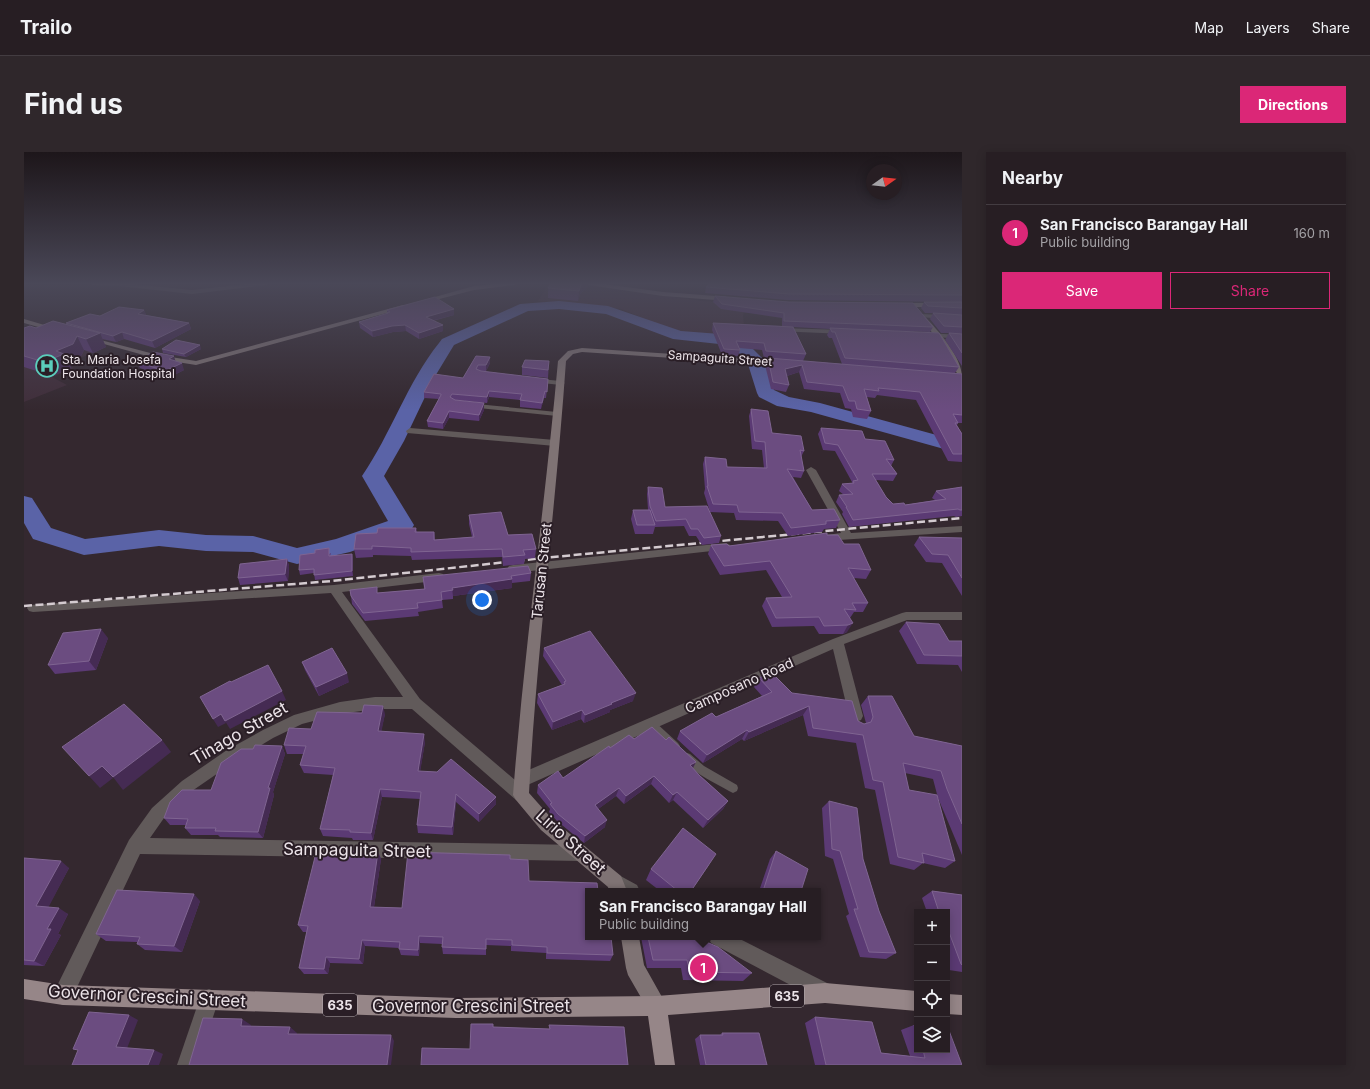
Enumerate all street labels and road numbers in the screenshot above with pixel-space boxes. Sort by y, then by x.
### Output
street label: Sampaguita Street [667,347,773,369]
street label: Tarusan Street [528,522,555,620]
street label: Camposano Road [682,653,796,717]
street label: Tinago Street [187,697,291,769]
street label: Lirio Street [532,805,611,879]
street label: Sampaguita Street [283,839,432,861]
street label: Governor Crescini Street [48,981,247,1011]
road number: 635 [770,985,804,1007]
road number: 635 [323,994,357,1016]
street label: Governor Crescini Street [372,996,570,1016]

